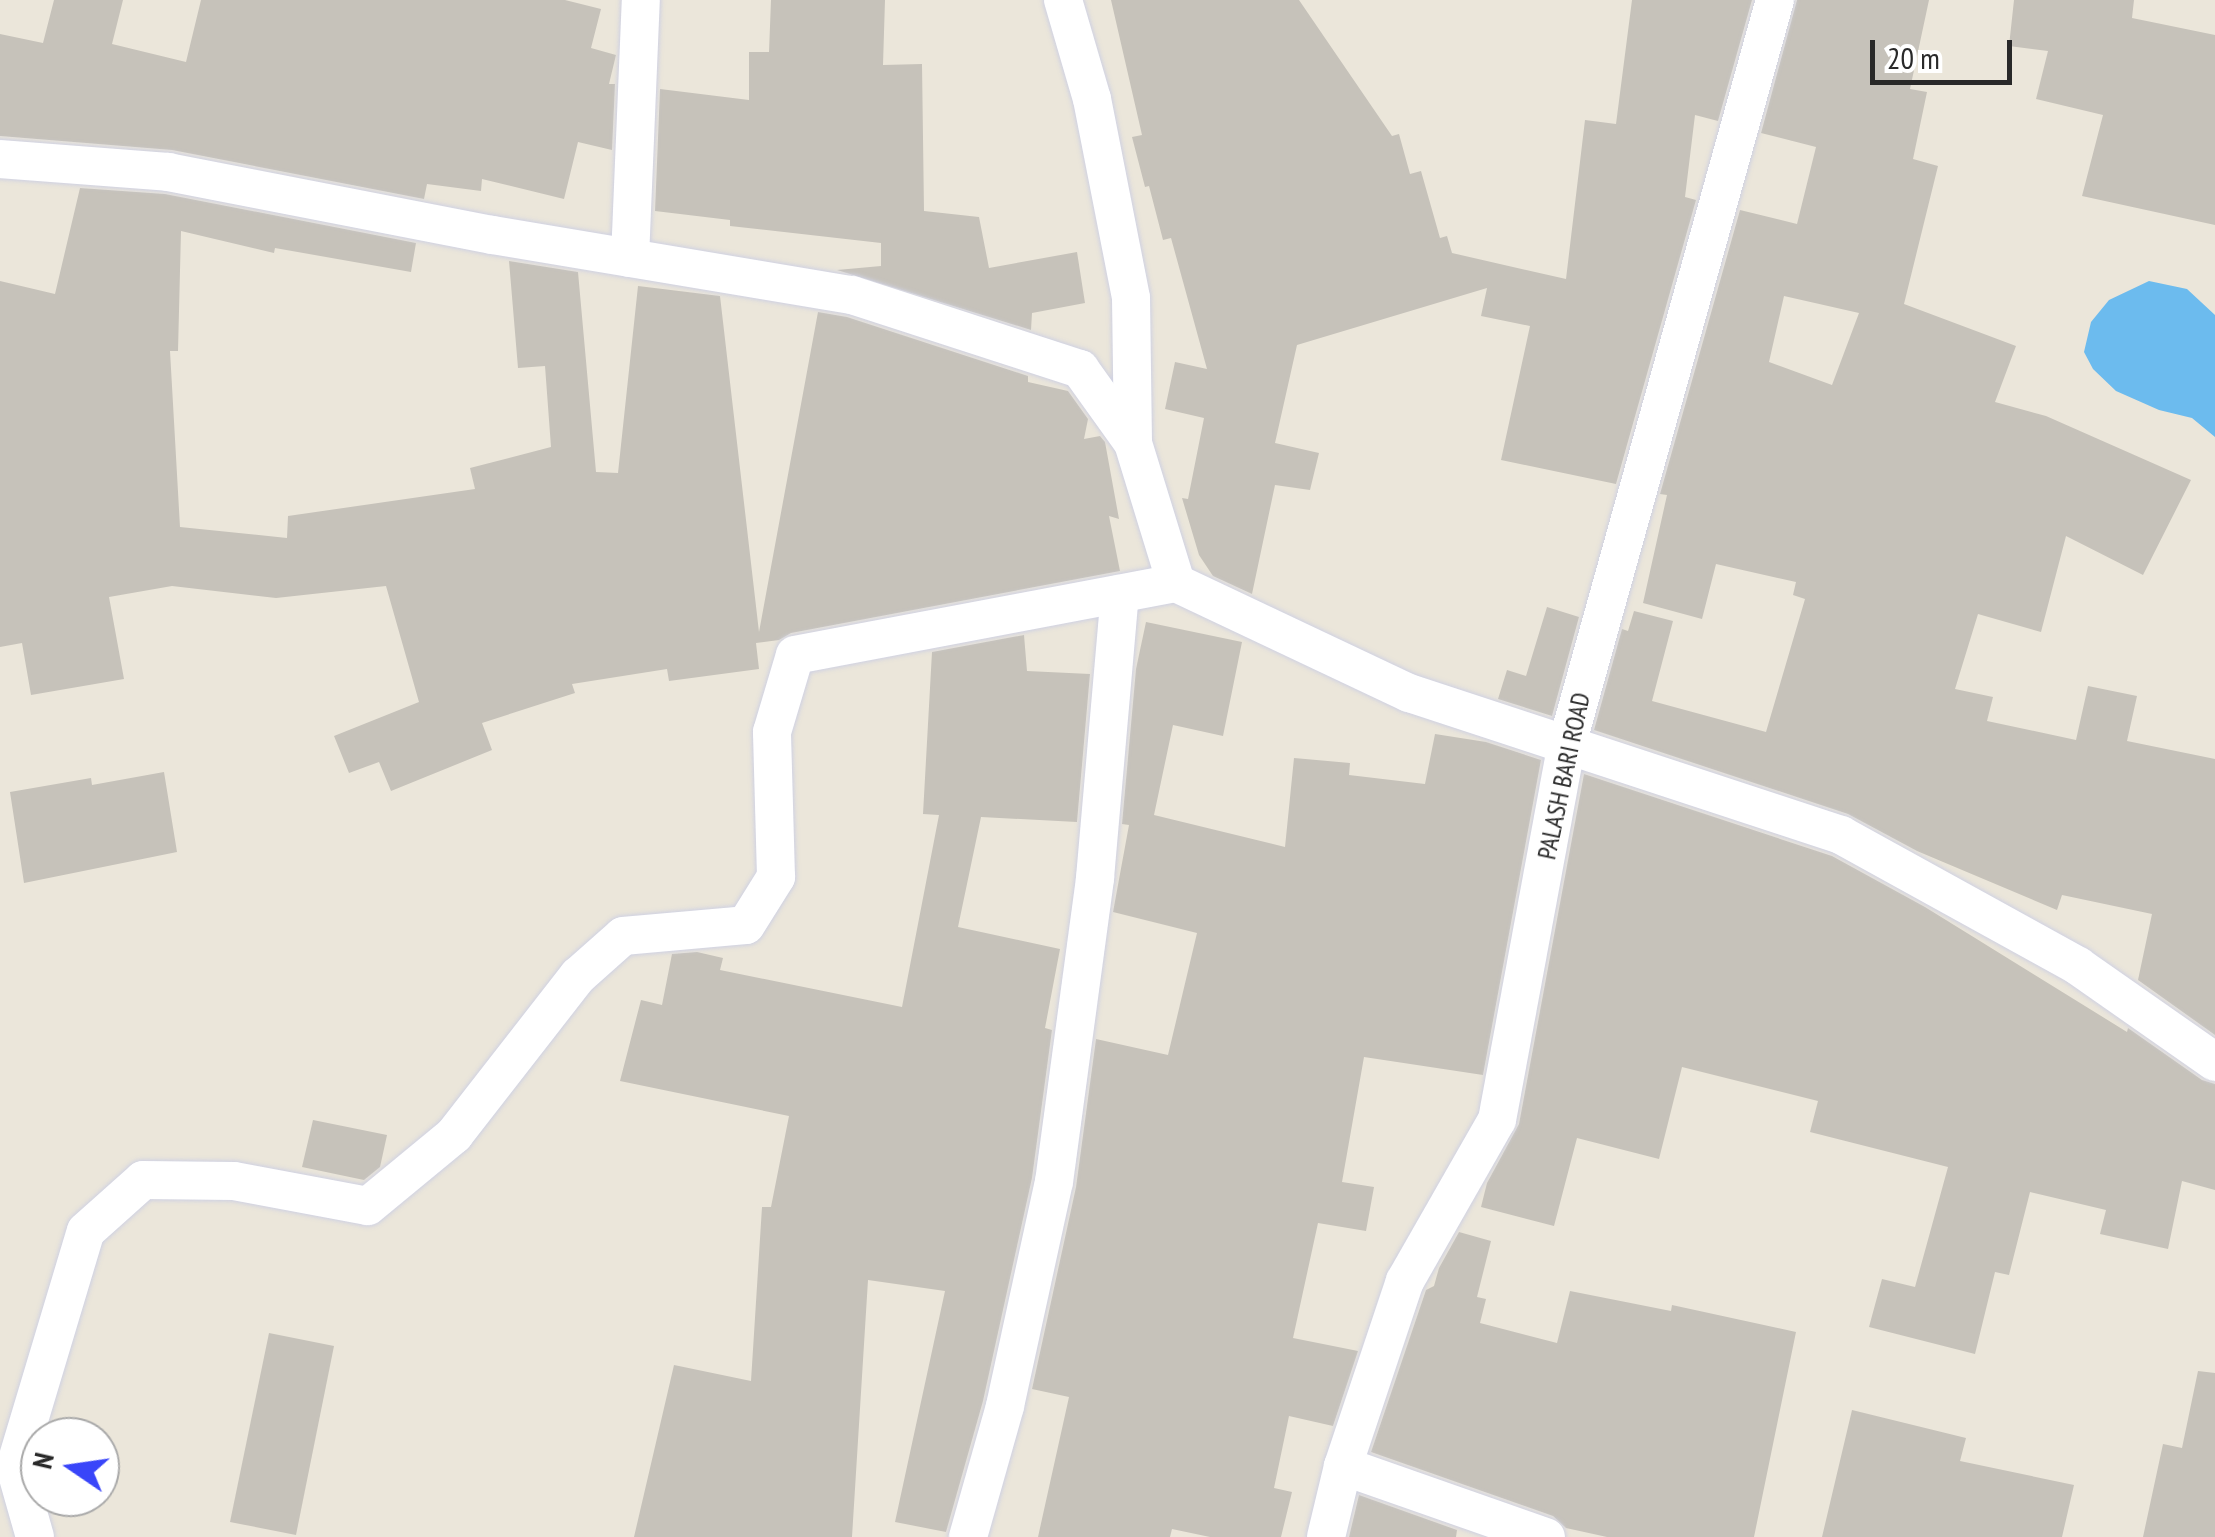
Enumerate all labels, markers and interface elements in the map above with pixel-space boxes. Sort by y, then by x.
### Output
scale bar [1875,20,2018,82]
text: 20 m [1887,38,1940,77]
street label: PALASH BARI ROAD [1532,690,1596,862]
north arrow [20,1417,120,1517]
text: N [23,1449,62,1472]

